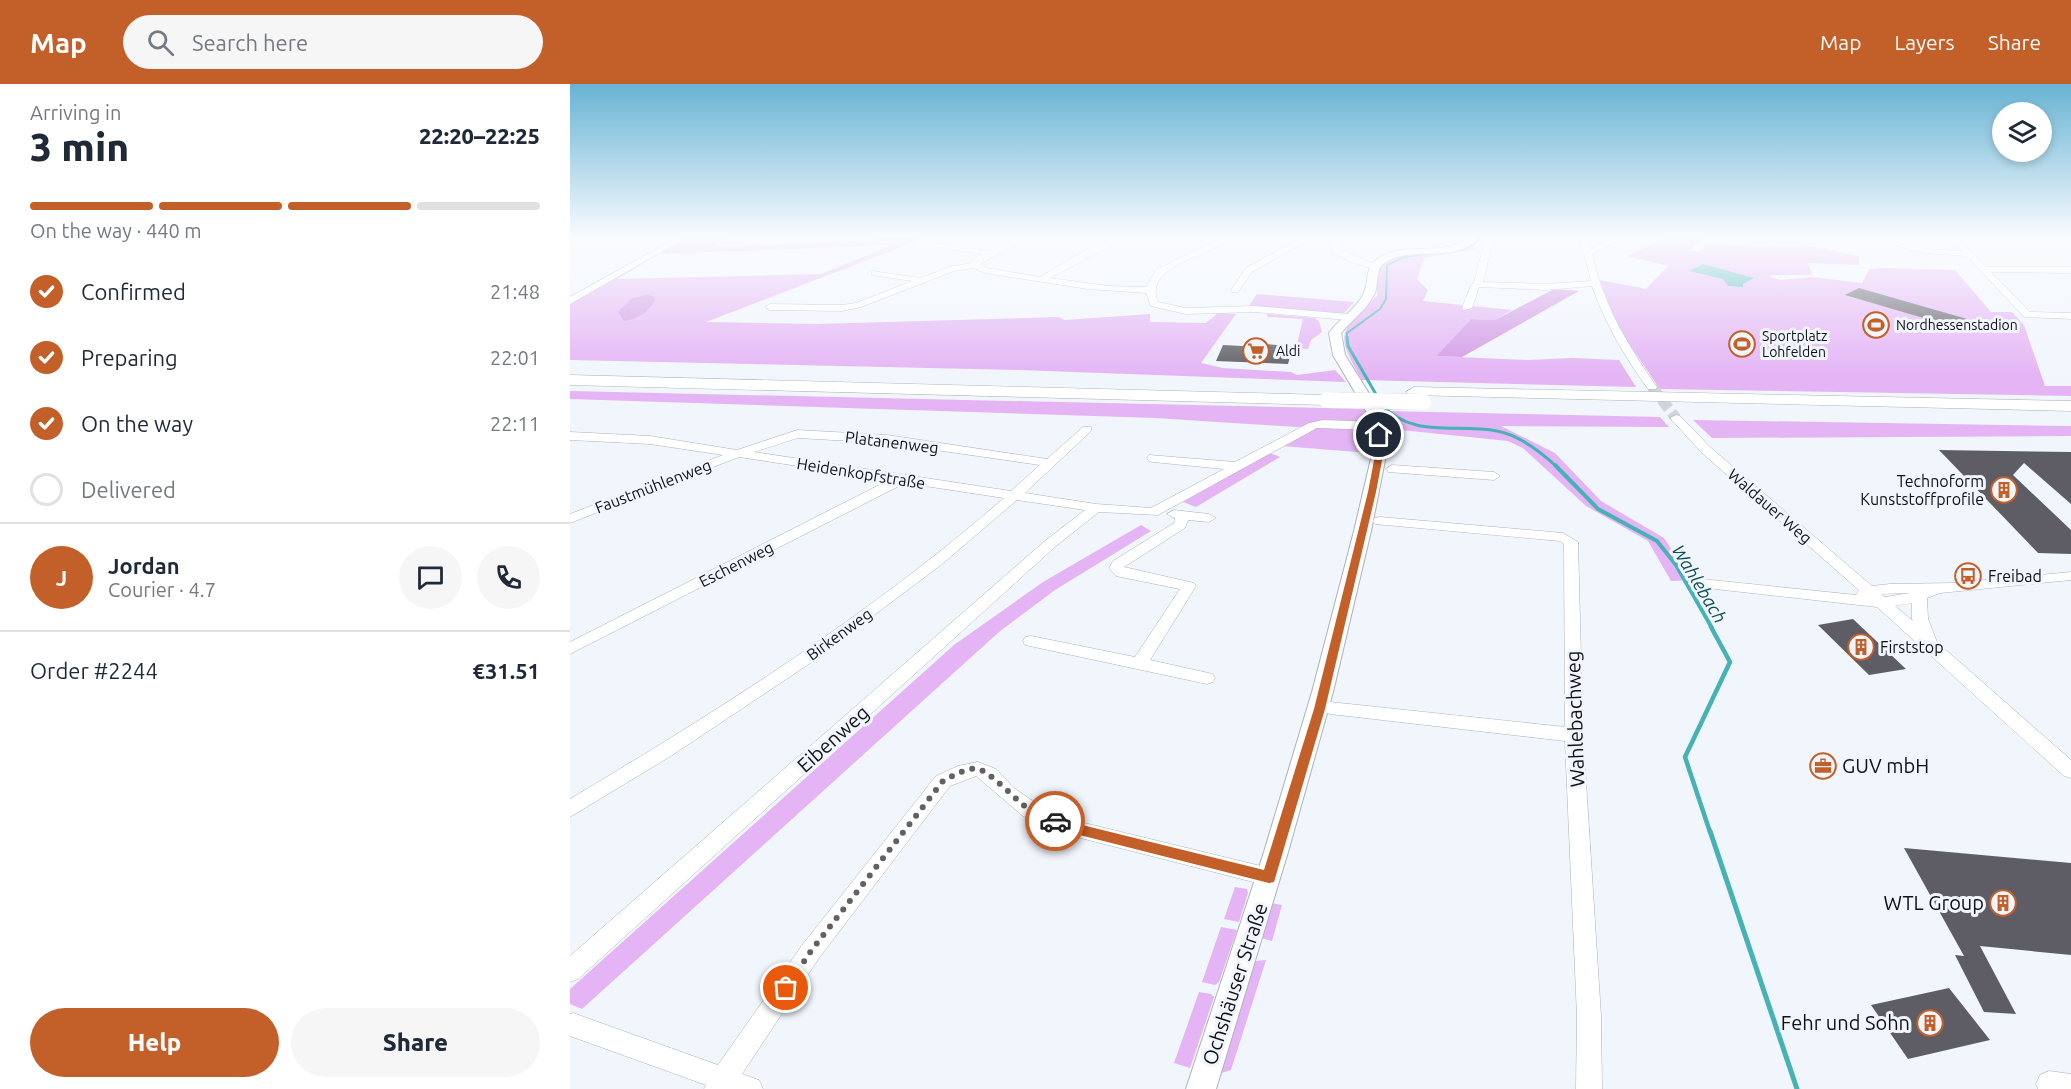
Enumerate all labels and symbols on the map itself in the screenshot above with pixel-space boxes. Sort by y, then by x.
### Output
sports icon: Nordhessenstadion [1861,310,1891,340]
place label: Nordhessenstadion [1896,317,2018,333]
place label: Sportplatz Lohfelden [1762,328,1828,360]
sports icon: Sportplatz Lohfelden [1727,329,1757,359]
supermarket icon: Aldi [1241,336,1271,366]
place label: Aldi [1276,343,1300,359]
pin [1353,409,1404,460]
street label: Platanenweg [844,427,940,457]
street label: Heidenkopfstraße [796,454,926,492]
street label: Faustmühlenweg [592,456,714,516]
street label: Waldauer Weg [1725,465,1815,547]
place label: Technoform Kunststoffprofile [1860,472,1984,508]
building icon: Technoform Kunststoffprofile [1989,475,2019,505]
street label: Eschenweg [696,538,776,590]
water label: Wahlebach [1669,541,1731,626]
bus stop icon: Freibad [1953,561,1983,591]
place label: Freibad [1988,567,2042,585]
street label: Birkenweg [803,604,875,664]
building icon: Firststop [1846,632,1876,662]
place label: Firststop [1880,638,1944,656]
street label: Wahlebachweg [1561,650,1588,788]
street label: Eibenweg [792,701,873,777]
office icon: GUV mbH [1808,751,1838,781]
place label: GUV mbH [1842,754,1929,777]
courier [1025,791,1085,851]
building icon: WTL Group [1988,888,2018,918]
place label: WTL Group [1884,891,1984,914]
street label: Ochshäuser Straße [1197,900,1272,1068]
pin [760,962,811,1013]
building icon: Fehr und Sohn [1915,1008,1945,1038]
place label: Fehr und Sohn [1781,1011,1910,1034]

